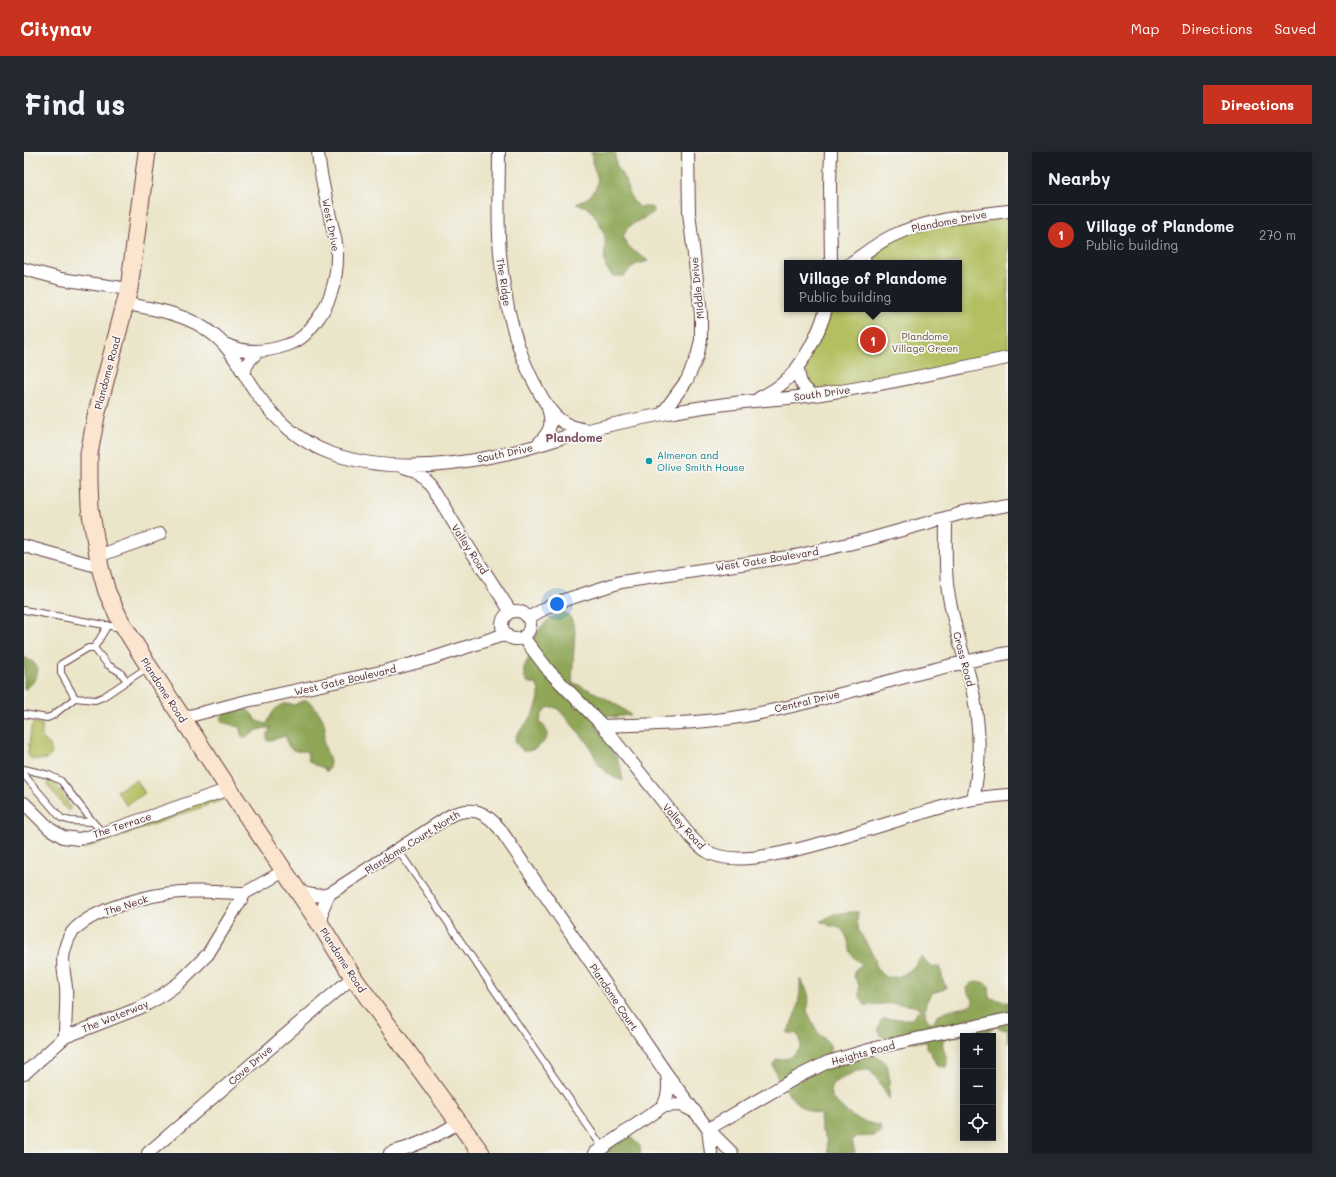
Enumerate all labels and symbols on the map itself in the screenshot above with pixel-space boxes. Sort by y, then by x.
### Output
street label: West Drive [319,197,343,253]
street label: Plandome Drive [910,207,988,235]
street label: Middle Drive [687,256,707,320]
street label: The Ridge [493,257,515,307]
pin: 1 [860,325,886,355]
park label: Plandome Village Green [892,329,958,355]
street label: Plandome Road [91,335,123,411]
street label: South Drive [793,382,851,404]
district label: Plandome [545,429,603,445]
street label: South Drive [476,440,534,466]
place label: Almeron and Olive Smith House [657,448,745,474]
marker: Almeron and Olive Smith House [644,456,654,466]
street label: Valley Road [449,521,491,577]
street label: West Gate Boulevard [715,544,819,574]
your location [547,594,567,614]
street label: Cross Road [950,630,978,688]
street label: Plandome Road [138,655,190,725]
street label: West Gate Boulevard [293,661,397,699]
street label: Central Drive [773,687,841,715]
street label: Valley Road [660,800,708,852]
street label: Plandome Court North [362,807,462,877]
street label: The Terrace [91,809,153,841]
street label: The Neck [102,891,150,919]
street label: Plandome Road [317,925,369,995]
street label: Plandome Court [586,961,642,1033]
street label: The Waterway [80,996,150,1036]
street label: Heights Road [830,1038,896,1068]
street label: Cove Drive [225,1042,275,1088]

